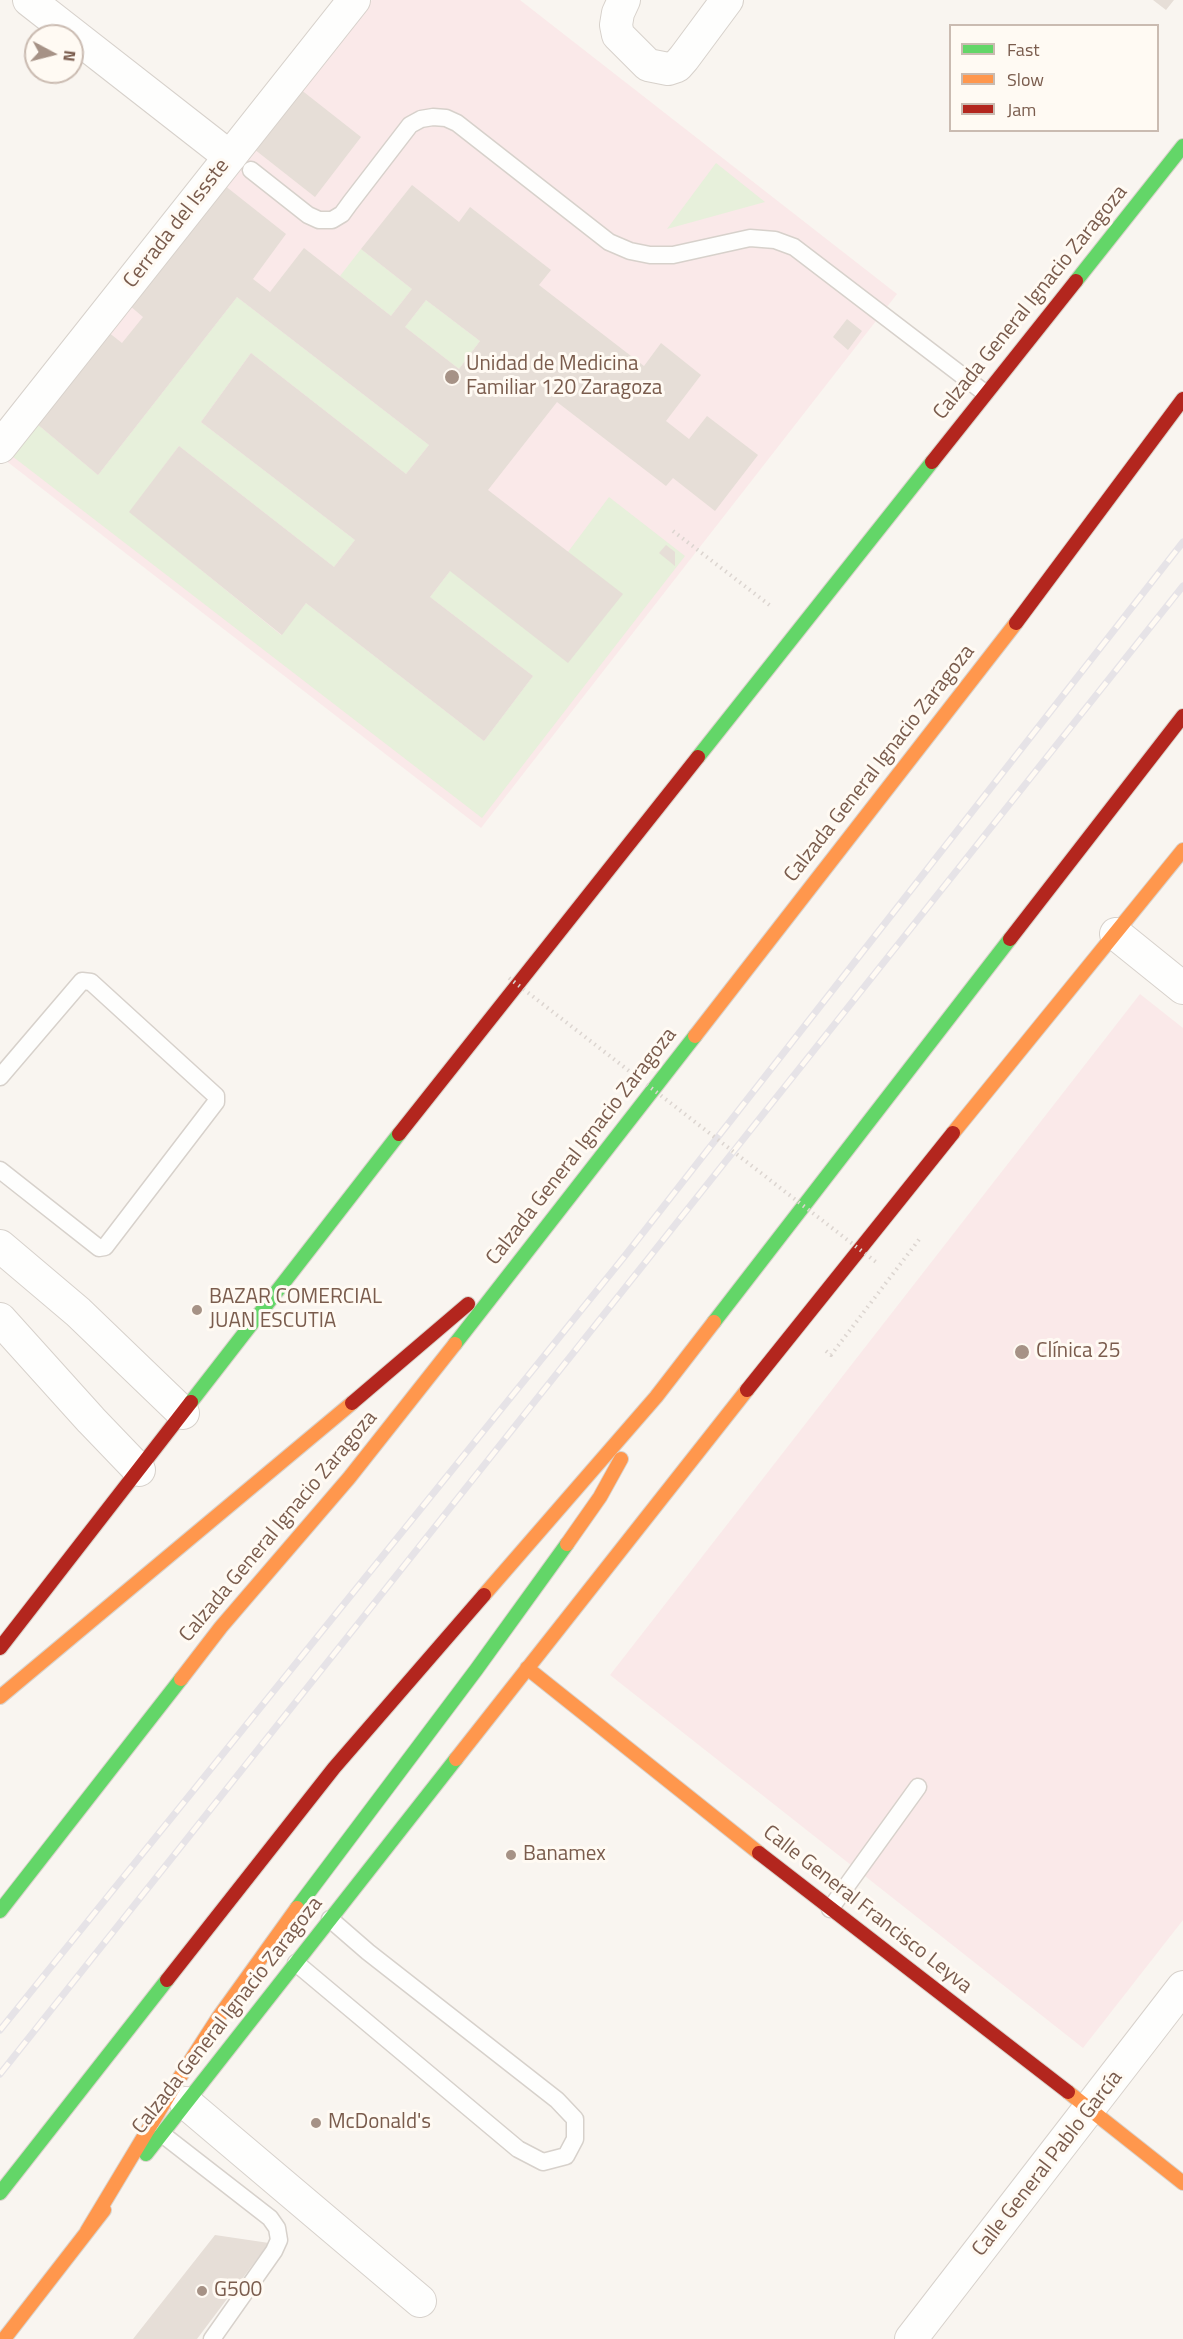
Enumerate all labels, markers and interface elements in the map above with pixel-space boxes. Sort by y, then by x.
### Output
north arrow [24,24,84,84]
legend [949,24,1159,132]
text: Fast [1007,36,1040,63]
text: N [57,49,82,63]
text: Slow [1007,66,1044,93]
text: Jam [1007,96,1036,123]
street label: Cerrada del Issste [119,154,235,294]
street label: Calzada General Ignacio Zaragoza [929,181,1133,425]
place label: Unidad de Medicina Familiar 120 Zaragoza [466,352,662,402]
marker: Unidad de Medicina Familiar 120 Zaragoza [443,368,461,386]
street label: Calzada General Ignacio Zaragoza [779,640,981,888]
street label: Calzada General Ignacio Zaragoza [481,1023,683,1271]
place label: BAZAR COMERCIAL JUAN ESCUTIA [209,1285,382,1335]
marker: BAZAR COMERCIAL JUAN ESCUTIA [190,1303,204,1317]
place label: Clínica 25 [1036,1339,1121,1365]
marker: Clínica 25 [1013,1343,1031,1361]
street label: Calzada General Ignacio Zaragoza [175,1406,383,1648]
street label: Calle General Francisco Leyva [757,1821,977,1999]
place label: Banamex [523,1842,606,1868]
marker: Banamex [504,1848,518,1862]
street label: Calzada General Ignacio Zaragoza [127,1892,329,2140]
street label: Calle General Pablo García [968,2066,1128,2262]
place label: McDonald's [328,2110,431,2136]
marker: McDonald's [309,2116,323,2130]
place label: G500 [214,2278,262,2304]
marker: G500 [195,2284,209,2298]

